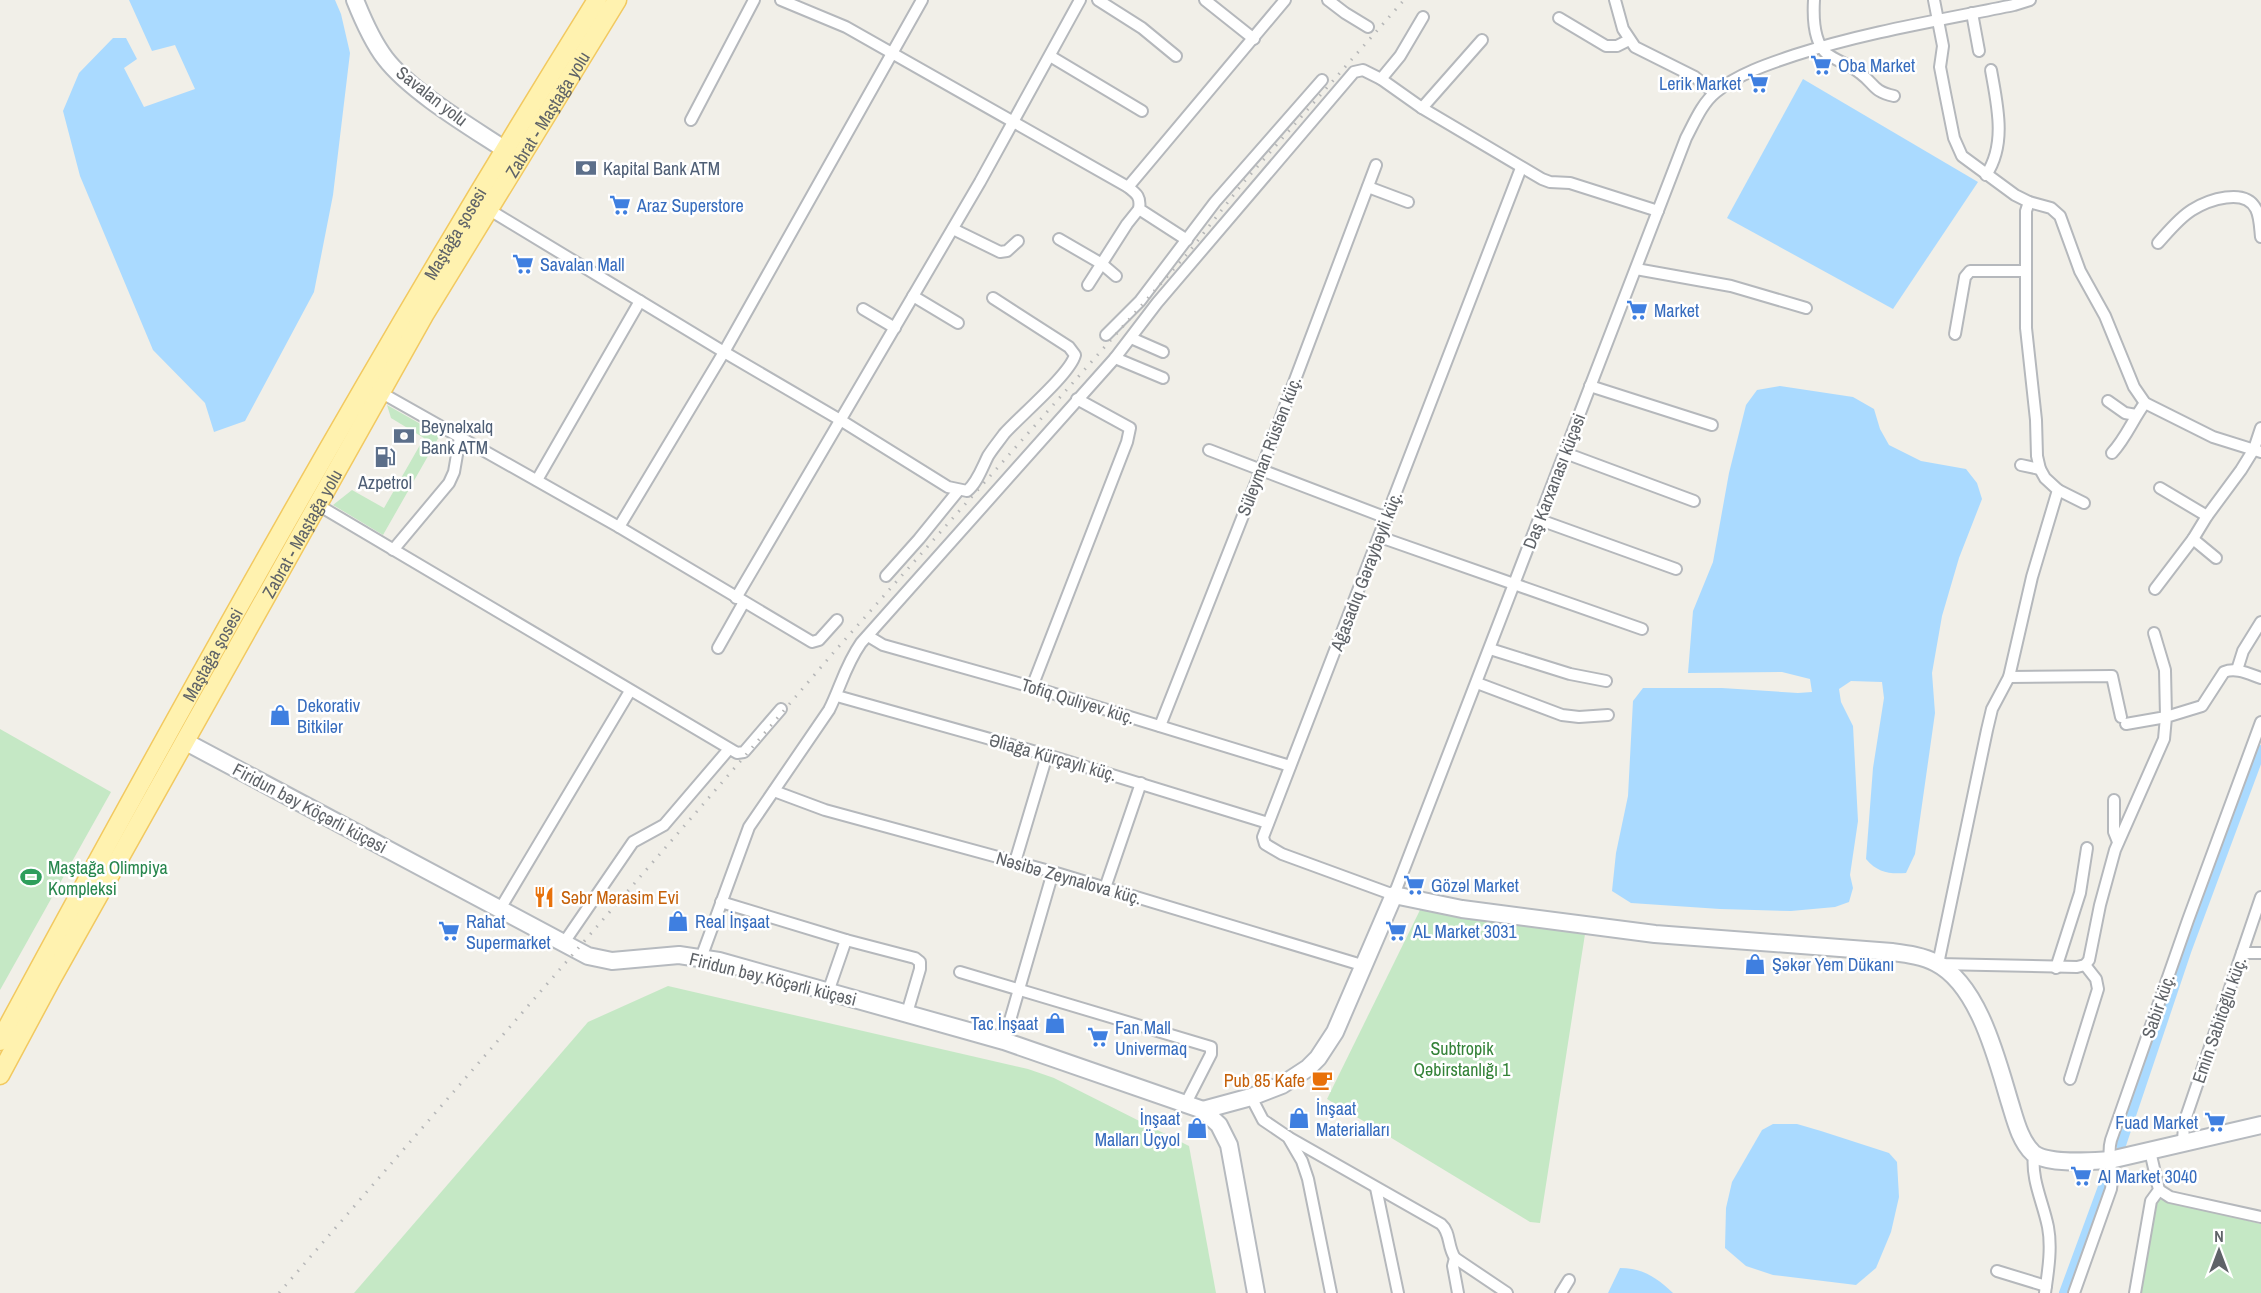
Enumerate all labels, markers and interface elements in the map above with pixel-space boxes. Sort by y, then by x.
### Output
street label: Zabrat - Maştağa yolu [499,46,595,182]
supermarket icon: Oba Market [1809,53,1833,77]
place label: Oba Market [1838,53,1915,78]
street label: Savalan yolu [391,60,473,132]
place label: Lerik Market [1659,71,1741,96]
supermarket icon: Lerik Market [1746,71,1770,95]
bank icon: Kapital Bank ATM [574,156,598,180]
place label: Kapital Bank ATM [603,156,720,181]
street label: Maştağa şosesi [417,182,492,284]
supermarket icon: Araz Superstore [608,193,632,217]
place label: Araz Superstore [636,193,744,218]
supermarket icon: Savalan Mall [511,252,535,276]
place label: Savalan Mall [540,252,625,277]
supermarket icon: Market [1625,298,1649,322]
place label: Market [1654,298,1699,323]
street label: Süleyman Rüstən küç. [1231,373,1307,519]
street label: Daş Karxanası küçəsi [1517,409,1591,553]
place label: Beynəlxalq Bank ATM [421,414,493,460]
bank icon: Beynəlxalq Bank ATM [392,424,416,448]
fuel station icon: Azpetrol [373,445,397,469]
street label: Zabrat - Maştağa yolu [255,464,348,602]
place label: Azpetrol [357,470,412,495]
street label: Ağasadıq Gəraybəyli küç. [1324,488,1408,655]
street label: Maştağa şosesi [176,603,248,706]
street label: Tofiq Quliyev küç. [1018,672,1138,730]
place label: Dekorativ Bitkilər [297,693,361,739]
shop icon: Dekorativ Bitkilər [268,703,292,727]
street label: Əliağa Kürçaylı küç. [986,727,1120,787]
street label: Firidun bəy Köçərli küçəsi [228,757,392,859]
street label: Nəsibə Zeynalova küç. [993,845,1145,911]
place label: Maştağa Olimpiya Kompleksi [48,855,168,901]
sports icon: Maştağa Olimpiya Kompleksi [19,865,43,889]
supermarket icon: Gözəl Market [1402,873,1426,897]
place label: Gözəl Market [1431,873,1519,898]
restaurant icon: Səbr Mərasim Evi [532,885,556,909]
place label: Səbr Mərasim Evi [561,885,679,910]
place label: Rahat Supermarket [466,909,551,955]
shop icon: Real İnşaat [666,909,690,933]
place label: Real İnşaat [695,909,770,934]
supermarket icon: Rahat Supermarket [437,919,461,943]
supermarket icon: AL Market 3031 [1384,919,1408,943]
place label: AL Market 3031 [1412,919,1517,944]
street label: Firidun bəy Köçərli küçəsi [687,946,859,1012]
shop icon: Şəkər Yem Dükanı [1743,952,1767,976]
place label: Şəkər Yem Dükanı [1772,952,1894,977]
street label: Emin Sabitoğlu küç. [2186,953,2252,1087]
street label: Sabir küç. [2135,971,2181,1041]
place label: Tac İnşaat [970,1011,1038,1036]
shop icon: Tac İnşaat [1043,1011,1067,1035]
place label: Fan Mall Univermaq [1115,1015,1187,1061]
supermarket icon: Fan Mall Univermaq [1086,1025,1110,1049]
park label: Subtropik Qəbirstanlığı 1 [1414,1036,1511,1082]
place label: Pub 85 Kafe [1224,1068,1305,1093]
cafe icon: Pub 85 Kafe [1310,1068,1334,1092]
place label: İnşaat Materialları [1316,1096,1390,1142]
place label: İnşaat Malları Üçyol [1095,1106,1180,1152]
shop icon: İnşaat Materialları [1287,1106,1311,1130]
place label: Fuad Market [2115,1110,2198,1135]
supermarket icon: Fuad Market [2203,1110,2227,1134]
shop icon: İnşaat Malları Üçyol [1185,1116,1209,1140]
supermarket icon: Al Market 3040 [2069,1164,2093,1188]
place label: Al Market 3040 [2097,1164,2197,1189]
north arrow [2189,1221,2249,1281]
text: N [2214,1225,2224,1247]

